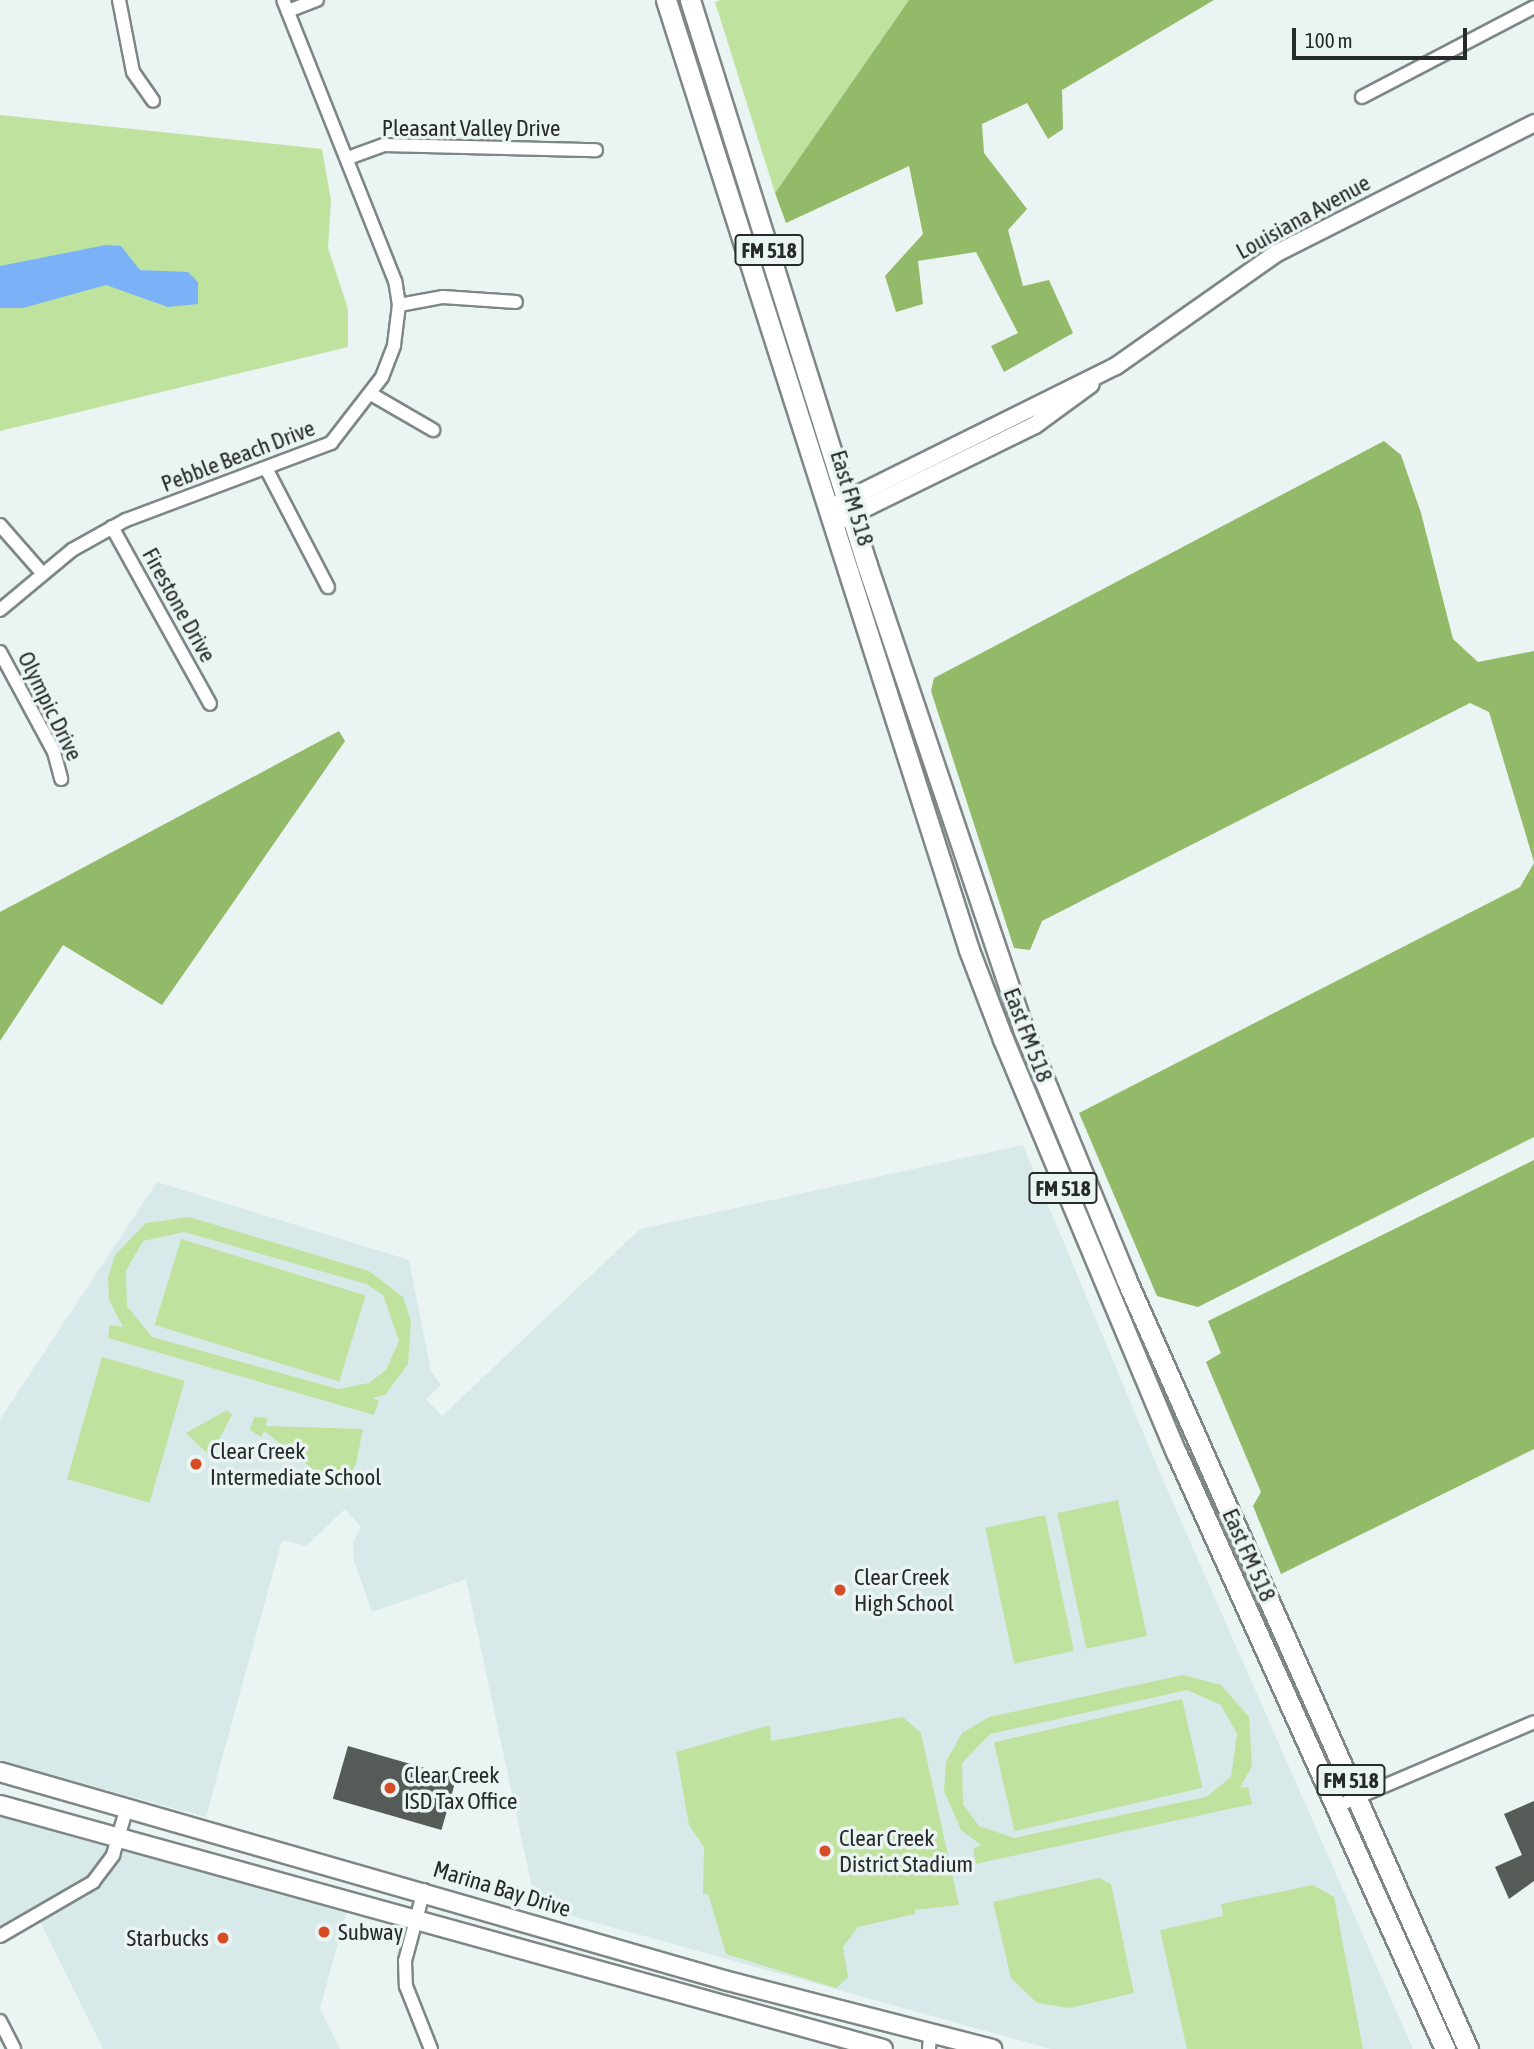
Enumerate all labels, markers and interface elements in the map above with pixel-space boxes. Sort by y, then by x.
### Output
scale bar [1296,14,1471,58]
text: 100 m [1305,28,1353,52]
street label: Pleasant Valley Drive [382,114,560,142]
street label: Louisiana Avenue [1231,169,1375,265]
road number: FM 518 [734,232,804,268]
street label: Pebble Beach Drive [157,414,319,498]
street label: East FM 518 [824,447,880,549]
street label: Firestone Drive [136,543,222,667]
street label: Olympic Drive [12,647,88,765]
street label: East FM 518 [997,984,1059,1086]
road number: FM 518 [1028,1170,1098,1206]
place label: Clear Creek Intermediate School [210,1437,381,1491]
marker: Clear Creek Intermediate School [188,1456,204,1472]
street label: East FM 518 [1216,1504,1282,1606]
place label: Clear Creek High School [854,1563,954,1617]
marker: Clear Creek High School [832,1582,848,1598]
place label: Clear Creek ISD Tax Office [404,1761,517,1815]
road number: FM 518 [1316,1762,1386,1798]
marker: Clear Creek ISD Tax Office [382,1780,398,1796]
place label: Clear Creek District Stadium [839,1824,973,1878]
marker: Clear Creek District Stadium [817,1843,833,1859]
street label: Marina Bay Drive [430,1855,574,1923]
place label: Subway [338,1918,403,1946]
place label: Starbucks [126,1924,209,1952]
marker: Subway [316,1924,332,1940]
marker: Starbucks [215,1930,231,1946]

